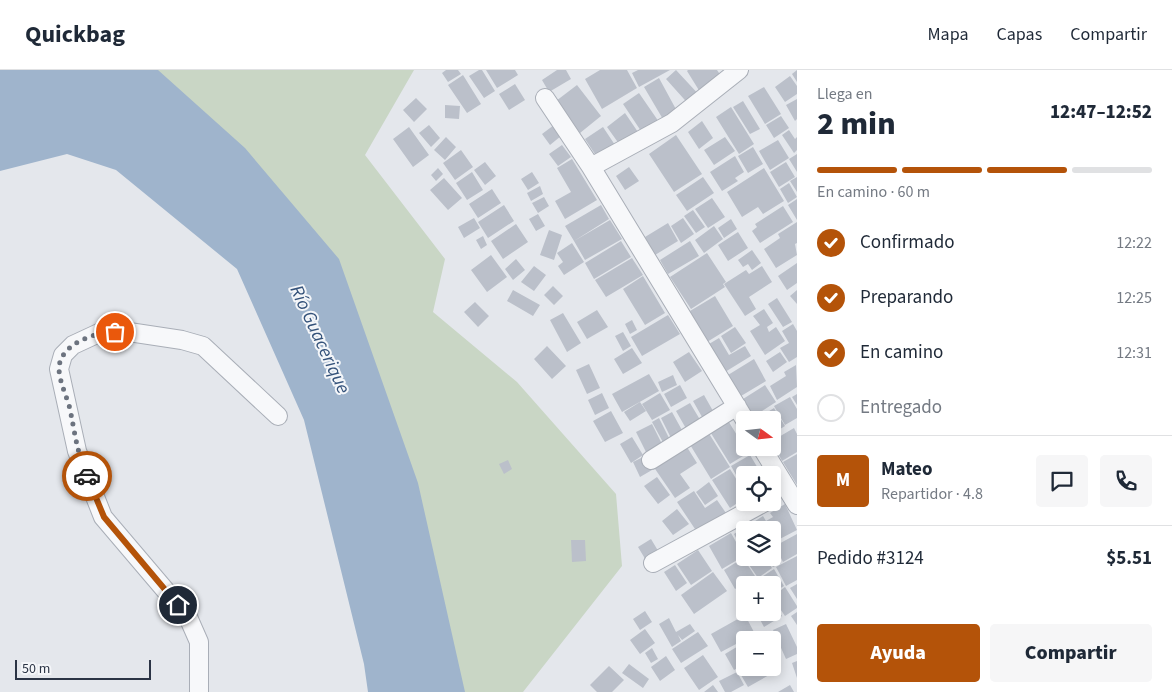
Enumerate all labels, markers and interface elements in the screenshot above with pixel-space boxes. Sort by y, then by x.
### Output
text: Quickbag [25,17,125,52]
text: Mapa [928,22,969,47]
text: Capas [997,22,1042,47]
text: Compartir [1070,22,1147,47]
text: Llega en [817,83,872,105]
text: 12:47–12:52 [1050,99,1152,126]
text: 2 min [817,101,896,147]
text: En camino · 60 m [817,181,930,203]
icon: check [817,229,845,257]
text: Confirmado [860,229,955,256]
text: 12:22 [1116,232,1152,254]
water label: Río Guacerique [283,281,357,398]
icon: check [817,284,845,312]
text: Preparando [860,284,953,311]
text: 12:25 [1116,287,1152,309]
pin [94,311,136,353]
icon: bag [101,318,129,346]
icon: check [817,339,845,367]
text: En camino [860,339,943,366]
text: 12:31 [1116,342,1152,364]
text: Entregado [860,394,942,421]
north arrow [736,411,781,456]
map controls [736,411,781,676]
courier [62,451,112,501]
button: chat [1036,455,1088,507]
button: phone [1100,455,1152,507]
text: Mateo [881,456,932,483]
icon: car [73,462,101,490]
button: locate [736,466,781,511]
text: M [836,467,850,494]
text: Repartidor · 4.8 [881,483,983,505]
button: layers [736,521,781,566]
text: Pedido #3124 [817,545,924,572]
text: $5.51 [1106,545,1152,572]
button: + [736,576,781,621]
pin [157,584,199,626]
icon: home [164,591,192,619]
button: Ayuda [817,624,980,682]
button: Compartir [990,624,1152,682]
button: − [736,631,781,676]
scale bar [15,657,151,680]
text: 50 m [22,659,50,679]

